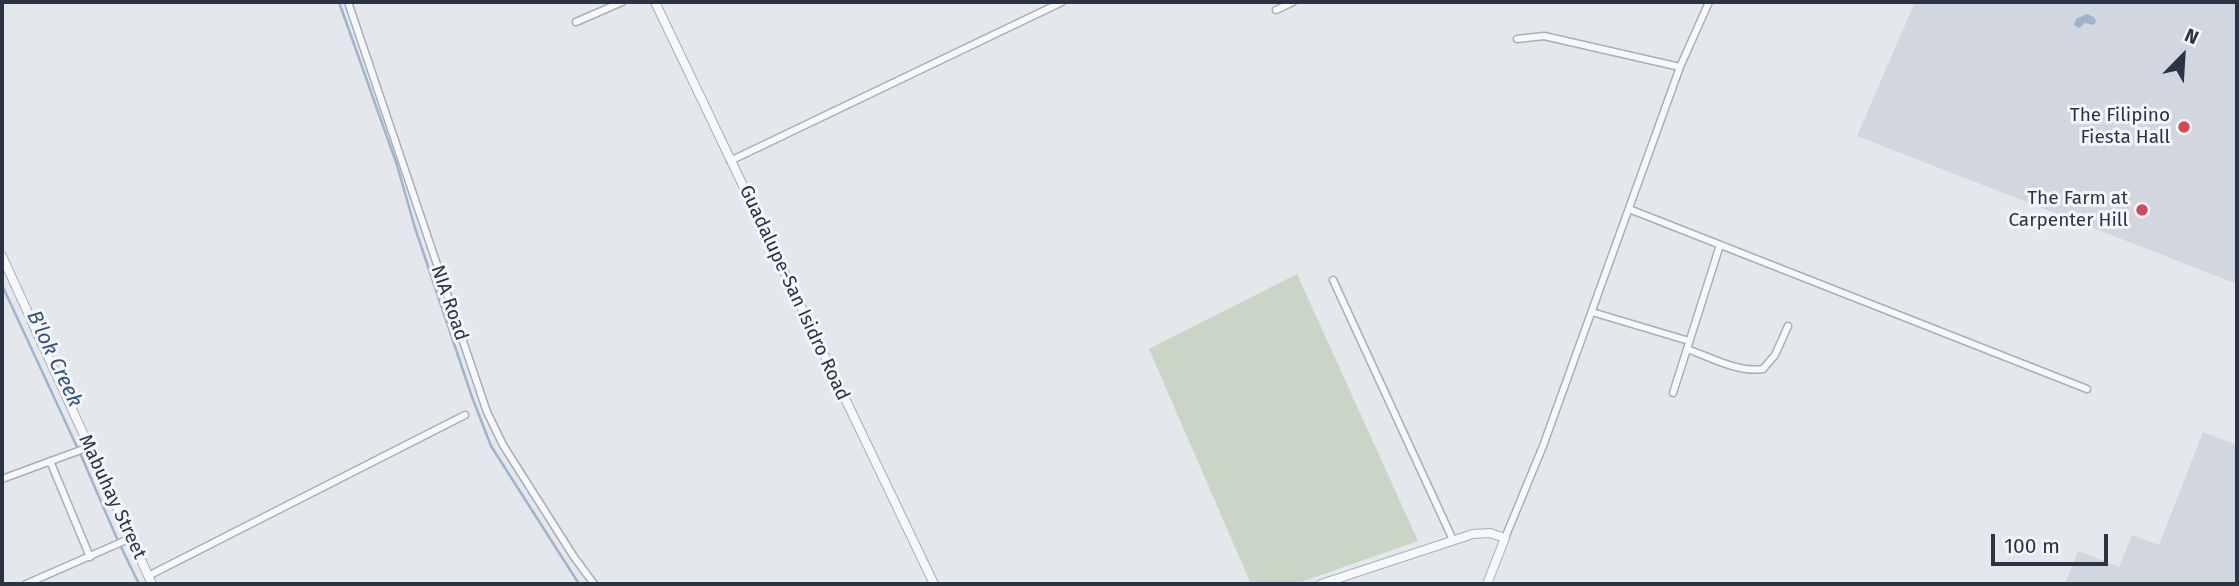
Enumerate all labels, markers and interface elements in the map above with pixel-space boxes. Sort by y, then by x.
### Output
north arrow [2148,21,2218,91]
text: N [2181,23,2202,49]
place label: The Filipino Fiesta Hall [2070,105,2170,149]
marker: The Filipino Fiesta Hall [2176,119,2192,135]
street label: Guadalupe-San Isidro Road [734,182,854,404]
place label: The Farm at Carpenter Hill [2008,188,2128,232]
marker: The Farm at Carpenter Hill [2134,202,2150,218]
street label: NIA Road [425,262,473,344]
water label: B'lok Creek [21,307,87,411]
street label: Mabuhay Street [73,431,151,563]
scale bar [1994,520,2111,564]
text: 100 m [2004,533,2060,559]

